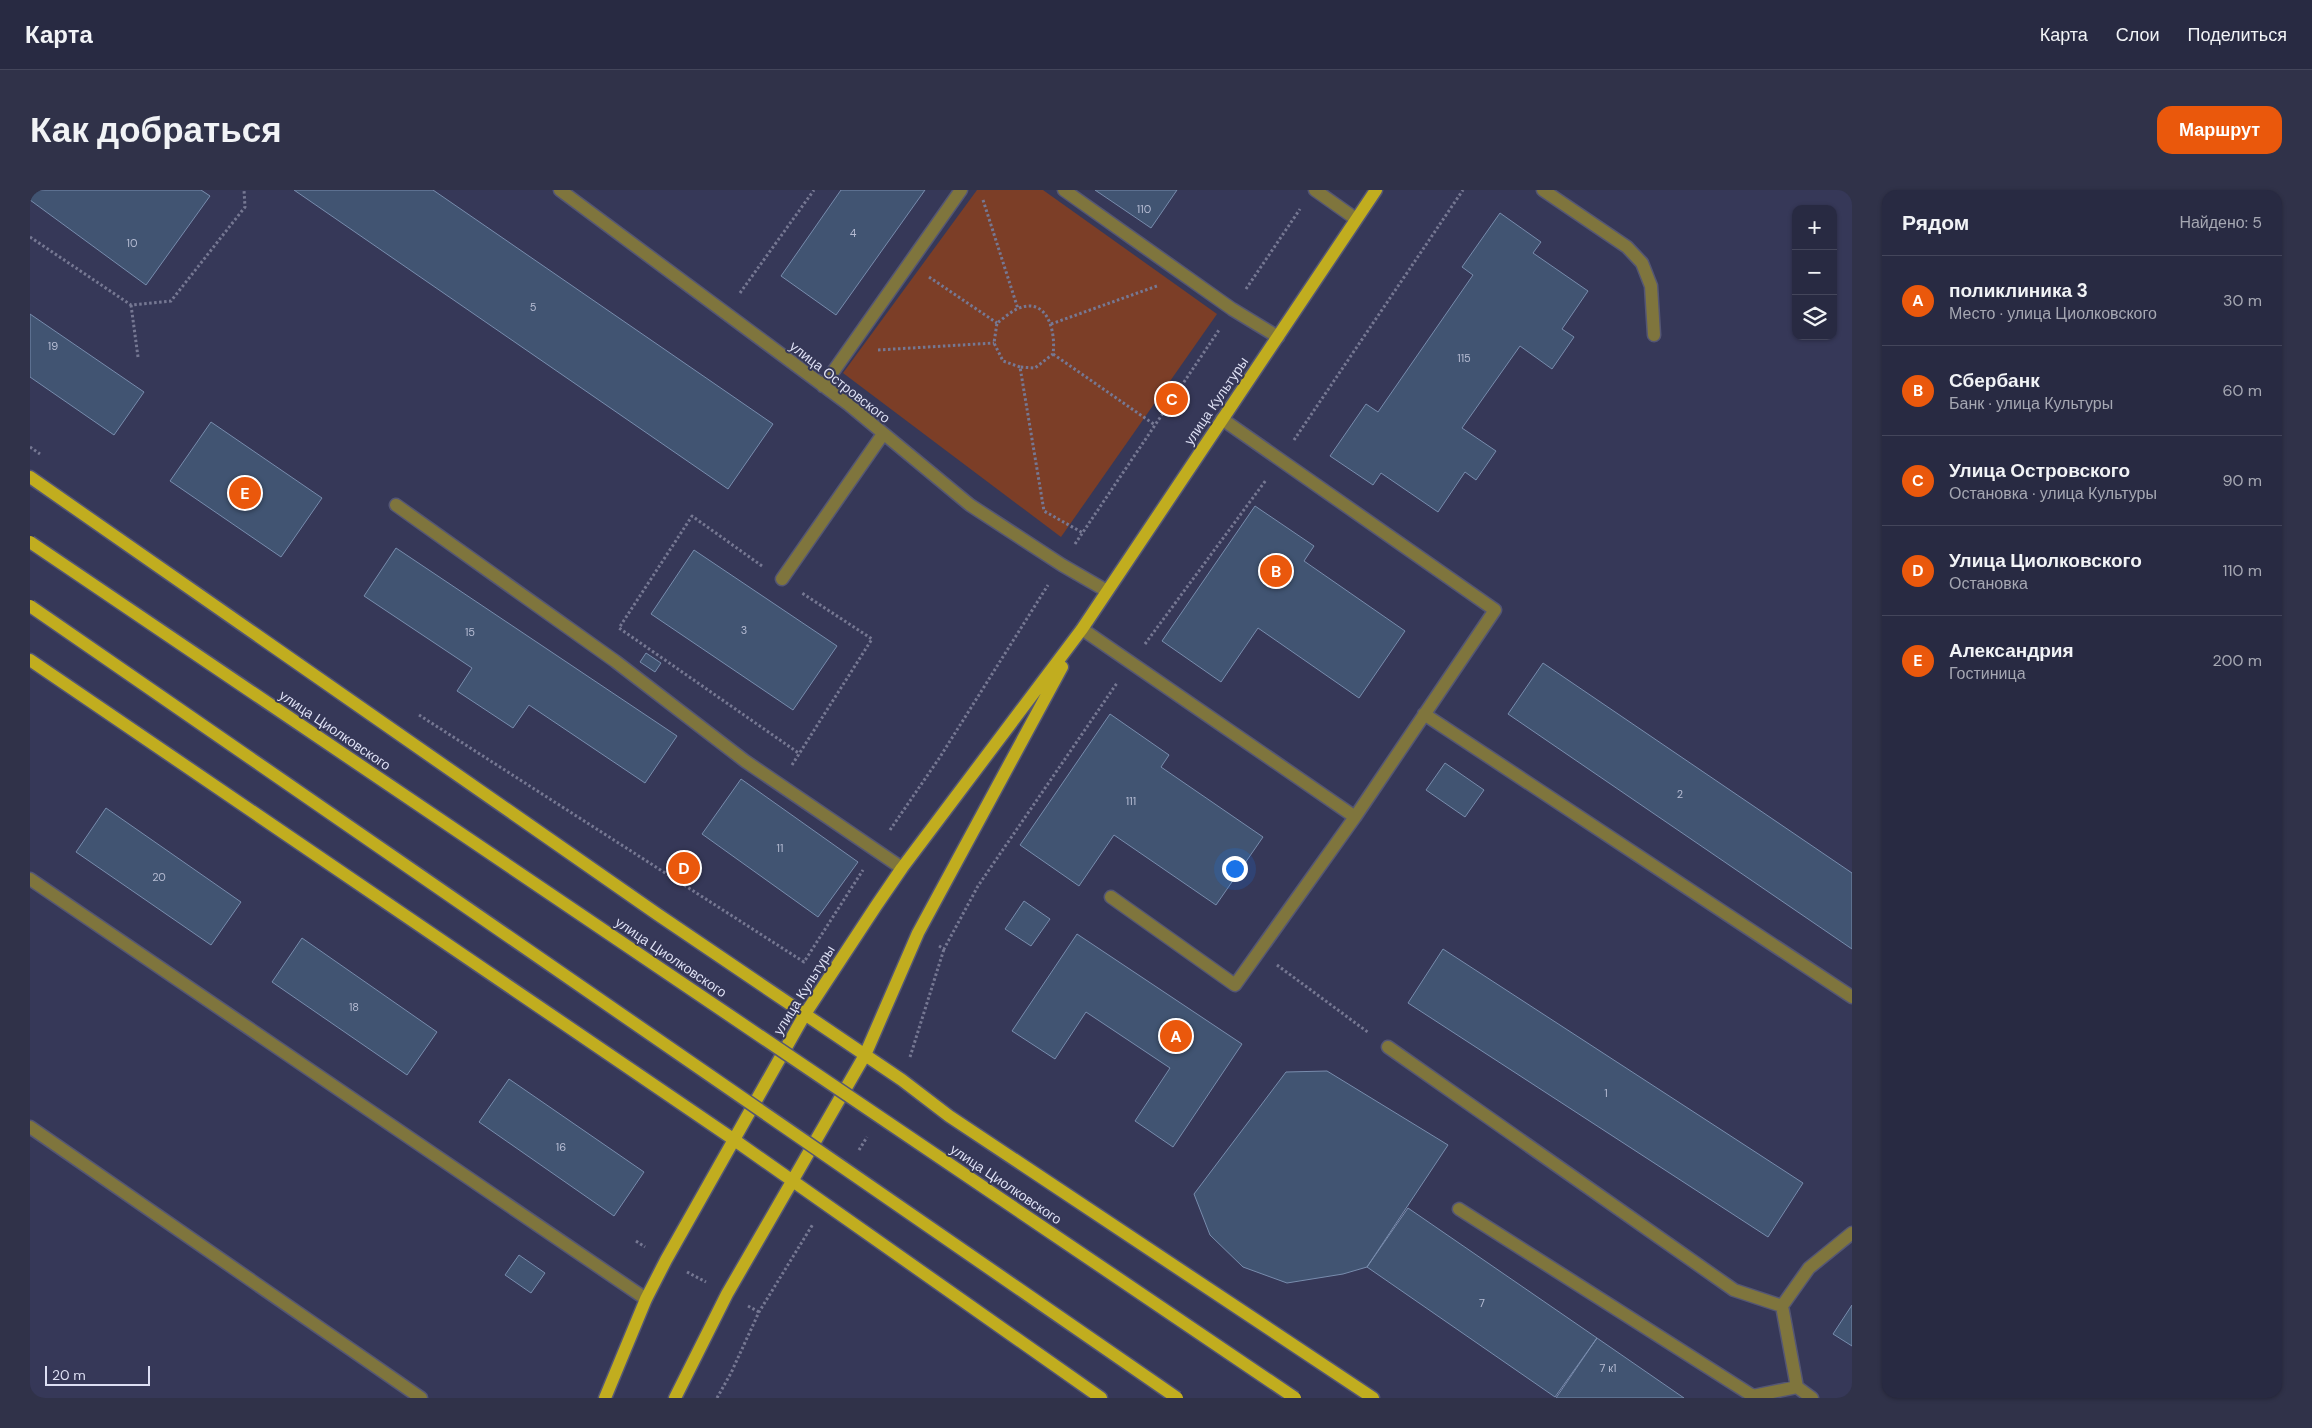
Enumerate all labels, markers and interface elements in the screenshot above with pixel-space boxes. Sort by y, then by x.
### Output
text: Карта [25,19,93,50]
text: Карта [2040,23,2088,47]
text: Слои [2116,23,2160,47]
text: Поделиться [2188,23,2287,47]
button: Маршрут [2157,106,2282,154]
text: Как добраться [30,107,282,153]
house number: 110 [1137,202,1151,216]
map controls [1792,205,1837,340]
button: + [1792,205,1837,250]
text: Рядом [1902,209,1969,237]
text: Найдено: 5 [2179,212,2262,233]
house number: 4 [850,226,857,240]
house number: 10 [127,236,137,250]
button: − [1792,250,1837,295]
text: поликлиника 3 [1949,278,2088,303]
text: A [1912,290,1924,311]
text: 30 m [2223,290,2262,311]
button: layers [1792,295,1837,340]
house number: 5 [530,300,537,314]
text: Место · улица Циолковского [1949,303,2157,324]
street label: улица Островского [786,337,894,427]
house number: 19 [48,339,58,353]
house number: 115 [1457,351,1471,365]
street label: улица Культуры [1180,353,1252,449]
text: Сбербанк [1949,368,2040,393]
pin: C [1156,380,1188,418]
text: B [1913,380,1923,401]
text: 60 m [2222,380,2262,401]
text: Банк · улица Культуры [1949,393,2113,414]
text: Улица Островского [1949,458,2130,483]
text: C [1912,470,1924,491]
text: 90 m [2222,470,2262,491]
pin: E [229,474,261,512]
text: Остановка · улица Культуры [1949,483,2157,504]
text: Улица Циолковского [1949,548,2142,573]
pin: B [1260,552,1292,590]
text: D [1912,560,1924,581]
text: 110 m [2223,560,2262,581]
text: Остановка [1949,573,2028,594]
house number: 3 [741,623,747,637]
house number: 15 [465,625,475,639]
text: Александрия [1949,638,2074,663]
text: E [1913,650,1923,671]
text: 200 m [2213,650,2262,671]
text: Гостиница [1949,663,2026,684]
street label: улица Циолковского [276,686,395,774]
house number: 2 [1677,787,1683,801]
house number: 111 [1126,794,1136,808]
house number: 11 [777,841,783,855]
pin: D [668,849,700,887]
your location [1222,856,1248,882]
house number: 20 [152,870,166,884]
street label: улица Циолковского [612,913,731,1001]
street label: улица Культуры [769,942,839,1038]
house number: 18 [349,1000,359,1014]
pin: A [1160,1017,1192,1055]
house number: 1 [1604,1086,1608,1100]
house number: 16 [556,1140,566,1154]
street label: улица Циолковского [947,1140,1066,1228]
house number: 7 [1479,1296,1485,1310]
house number: 7 к1 [1599,1361,1617,1375]
scale bar [45,1363,150,1386]
text: 20 m [52,1366,86,1384]

